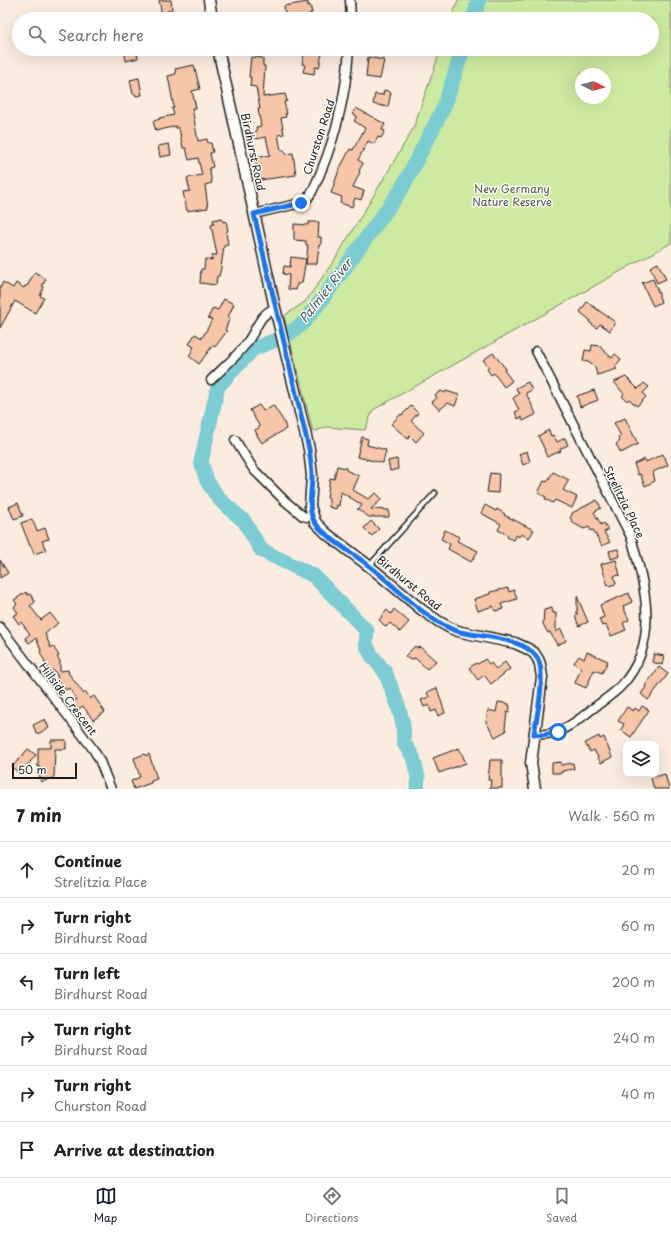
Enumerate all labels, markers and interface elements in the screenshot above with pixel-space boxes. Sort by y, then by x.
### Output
search box [12,12,659,56]
icon: search [26,23,48,45]
text: Search here [58,23,144,46]
north arrow [575,68,611,104]
street label: Churston Road [298,97,339,177]
street label: Birdhurst Road [237,111,270,192]
park label: New Germany Nature Reserve [472,180,552,210]
route end [292,194,310,212]
water label: Palmiet River [295,254,357,326]
street label: Strelitzia Place [600,463,649,541]
street label: Birdhurst Road [373,551,445,614]
street label: Hillside Crescent [35,659,102,739]
route start [549,723,567,741]
map controls [623,741,659,777]
button: layers [623,741,659,777]
scale bar [12,761,77,780]
text: 50 m [18,761,47,778]
text: 7 min [16,802,62,828]
text: Walk · 560 m [568,806,655,825]
text: Continue [54,849,122,872]
icon: ahead [16,859,38,881]
text: 20 m [621,860,655,879]
text: Strelitzia Place [54,872,147,891]
text: Turn right [54,905,131,928]
icon: right [16,915,38,937]
text: 60 m [621,916,655,935]
text: Birdhurst Road [54,928,148,947]
text: Turn left [54,961,120,984]
icon: left [16,971,38,993]
text: 200 m [612,972,655,991]
text: Birdhurst Road [54,984,148,1003]
text: Turn right [54,1017,131,1040]
icon: right [16,1027,38,1049]
text: 240 m [613,1028,655,1047]
text: Birdhurst Road [54,1040,148,1059]
text: Turn right [54,1073,131,1096]
icon: right [16,1083,38,1105]
text: 40 m [621,1084,655,1103]
text: Churston Road [54,1096,147,1115]
text: Arrive at destination [54,1138,215,1161]
icon: arrive [16,1139,38,1161]
tab: Map [94,1185,117,1226]
tab: Directions [305,1185,358,1226]
tab: Saved [546,1185,577,1226]

